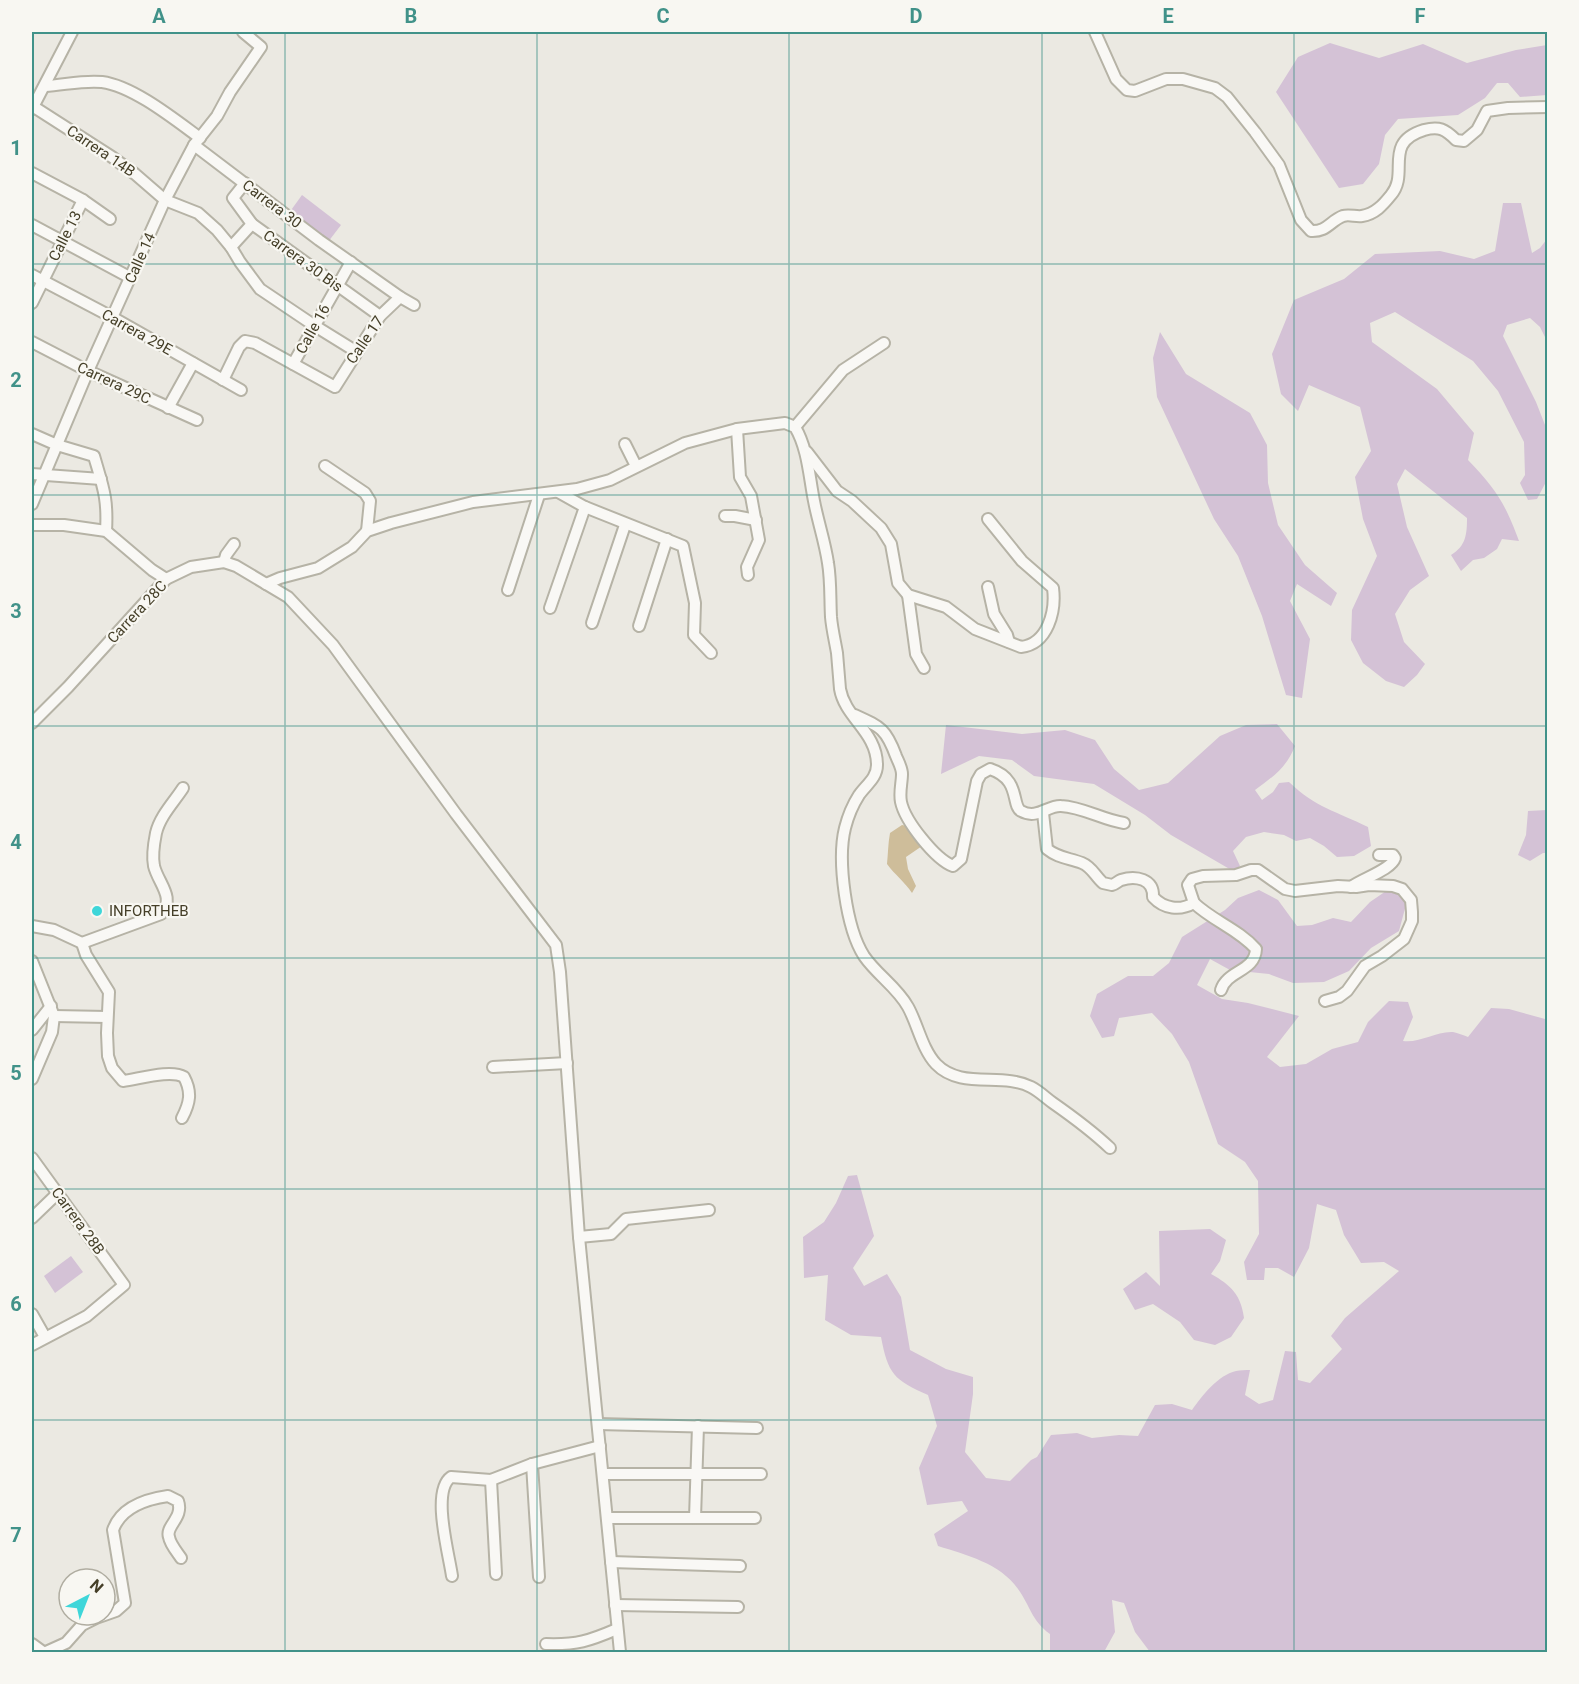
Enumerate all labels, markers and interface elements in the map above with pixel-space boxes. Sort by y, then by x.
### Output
text: A [152,4,166,28]
text: B [405,4,417,28]
text: C [656,4,670,28]
text: D [910,4,923,28]
text: E [1162,4,1174,28]
text: F [1415,4,1426,28]
street label: Carrera 14B [63,122,139,180]
text: 1 [10,136,22,160]
street label: Carrera 30 [239,176,305,232]
street label: Calle 13 [45,208,85,264]
street label: Carrera 30 Bis [260,226,346,296]
street label: Calle 14 [121,229,159,286]
street label: Calle 16 [292,301,334,357]
street label: Carrera 29E [99,305,176,359]
street label: Calle 17 [343,313,387,367]
street label: Carrera 29C [74,358,154,408]
text: 2 [10,368,22,392]
street label: Carrera 28C [103,577,171,647]
text: 3 [10,599,22,623]
text: 4 [10,830,22,854]
place label: INFORTHEB [109,902,189,920]
marker: INFORTHEB [90,904,104,918]
text: 5 [10,1061,22,1085]
street label: Carrera 28B [48,1184,108,1258]
text: 6 [10,1292,22,1316]
text: 7 [10,1523,22,1547]
north arrow [57,1567,117,1627]
text: N [86,1575,107,1597]

